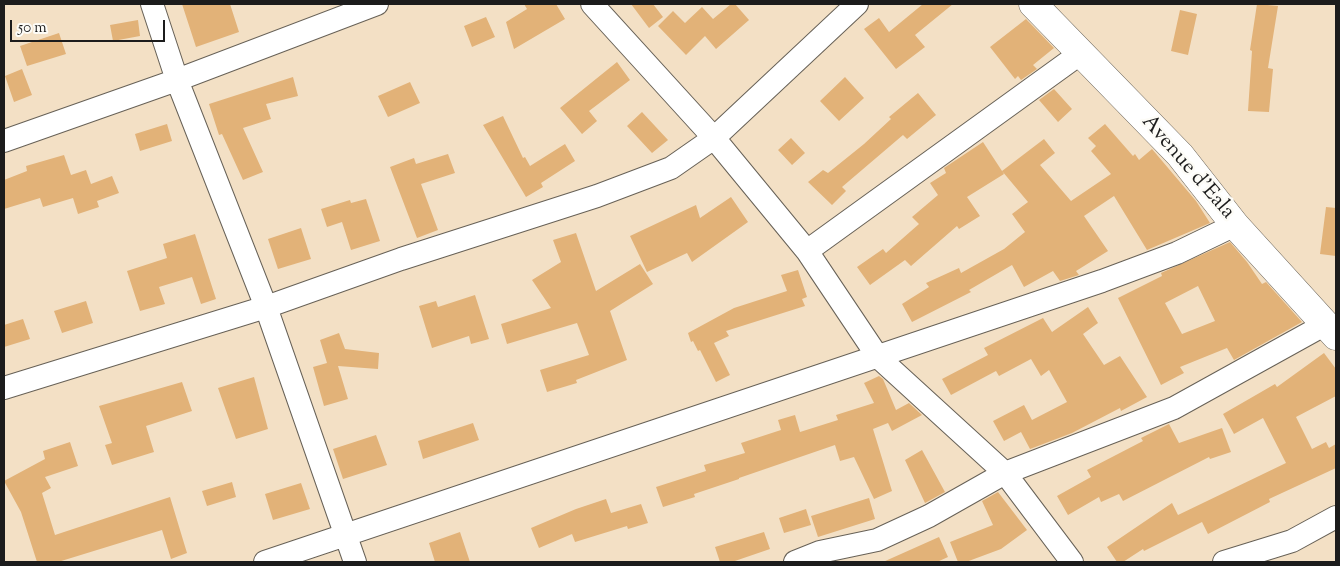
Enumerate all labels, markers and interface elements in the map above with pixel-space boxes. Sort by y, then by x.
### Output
scale bar [12,10,168,42]
text: 50 m [18,18,47,39]
street label: Avenue d'Eala [1135,111,1239,225]

